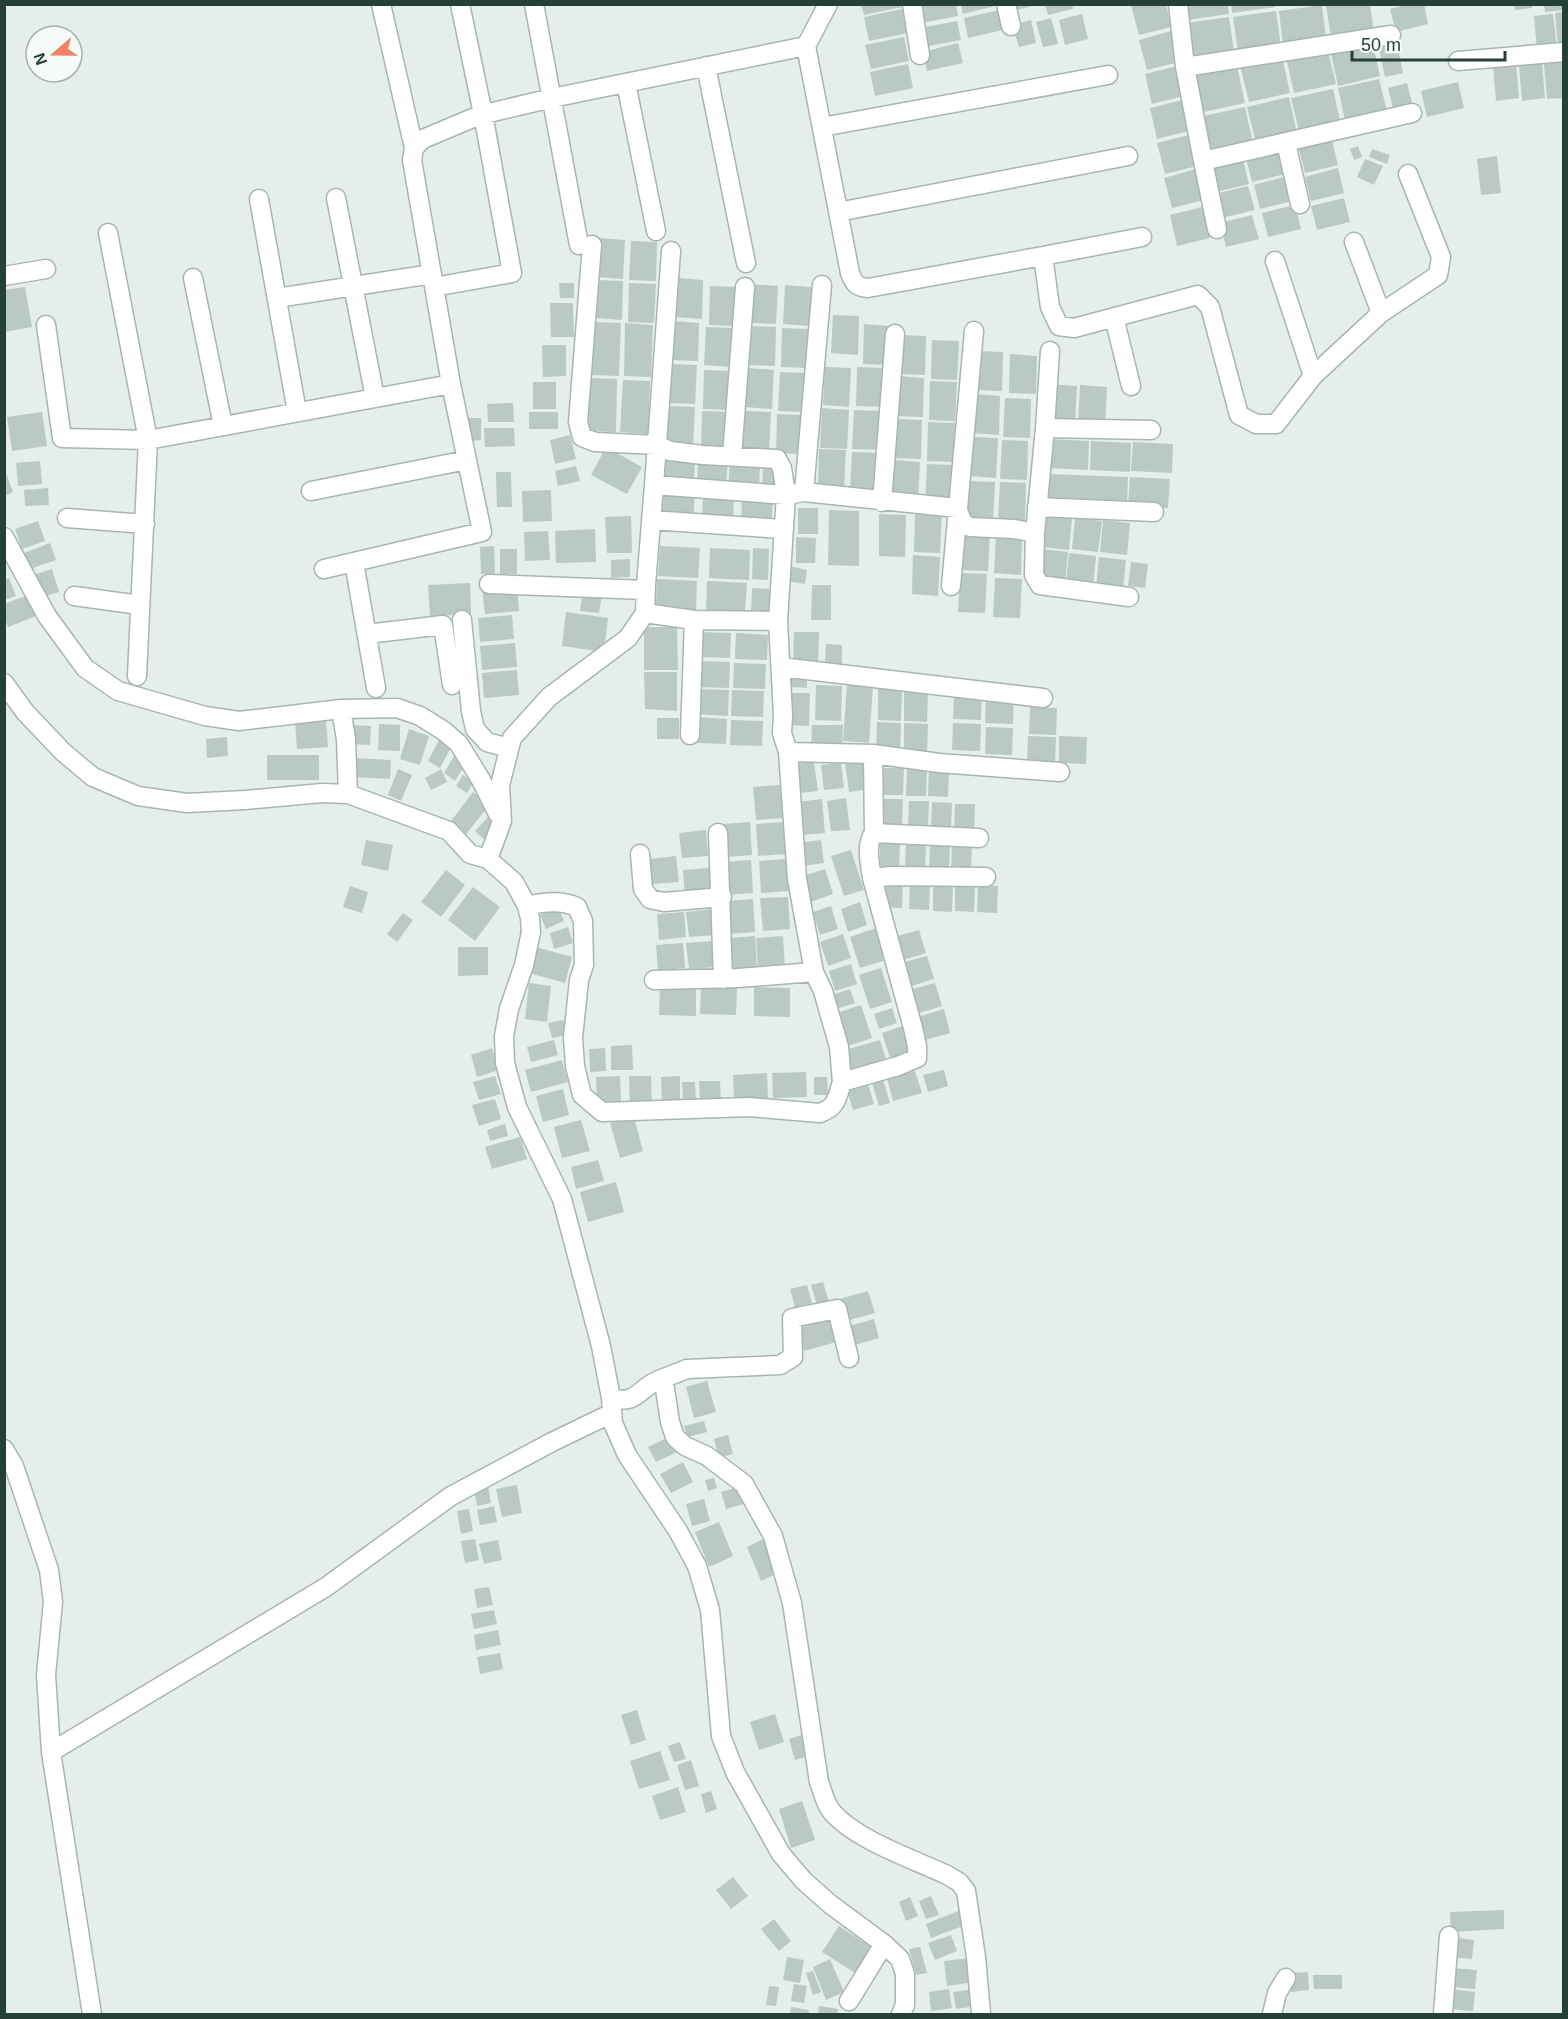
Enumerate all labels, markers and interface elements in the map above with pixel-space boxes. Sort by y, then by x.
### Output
north arrow [24,24,84,84]
scale bar [1352,24,1505,62]
text: 50 m [1361,35,1401,55]
text: N [30,51,50,67]

